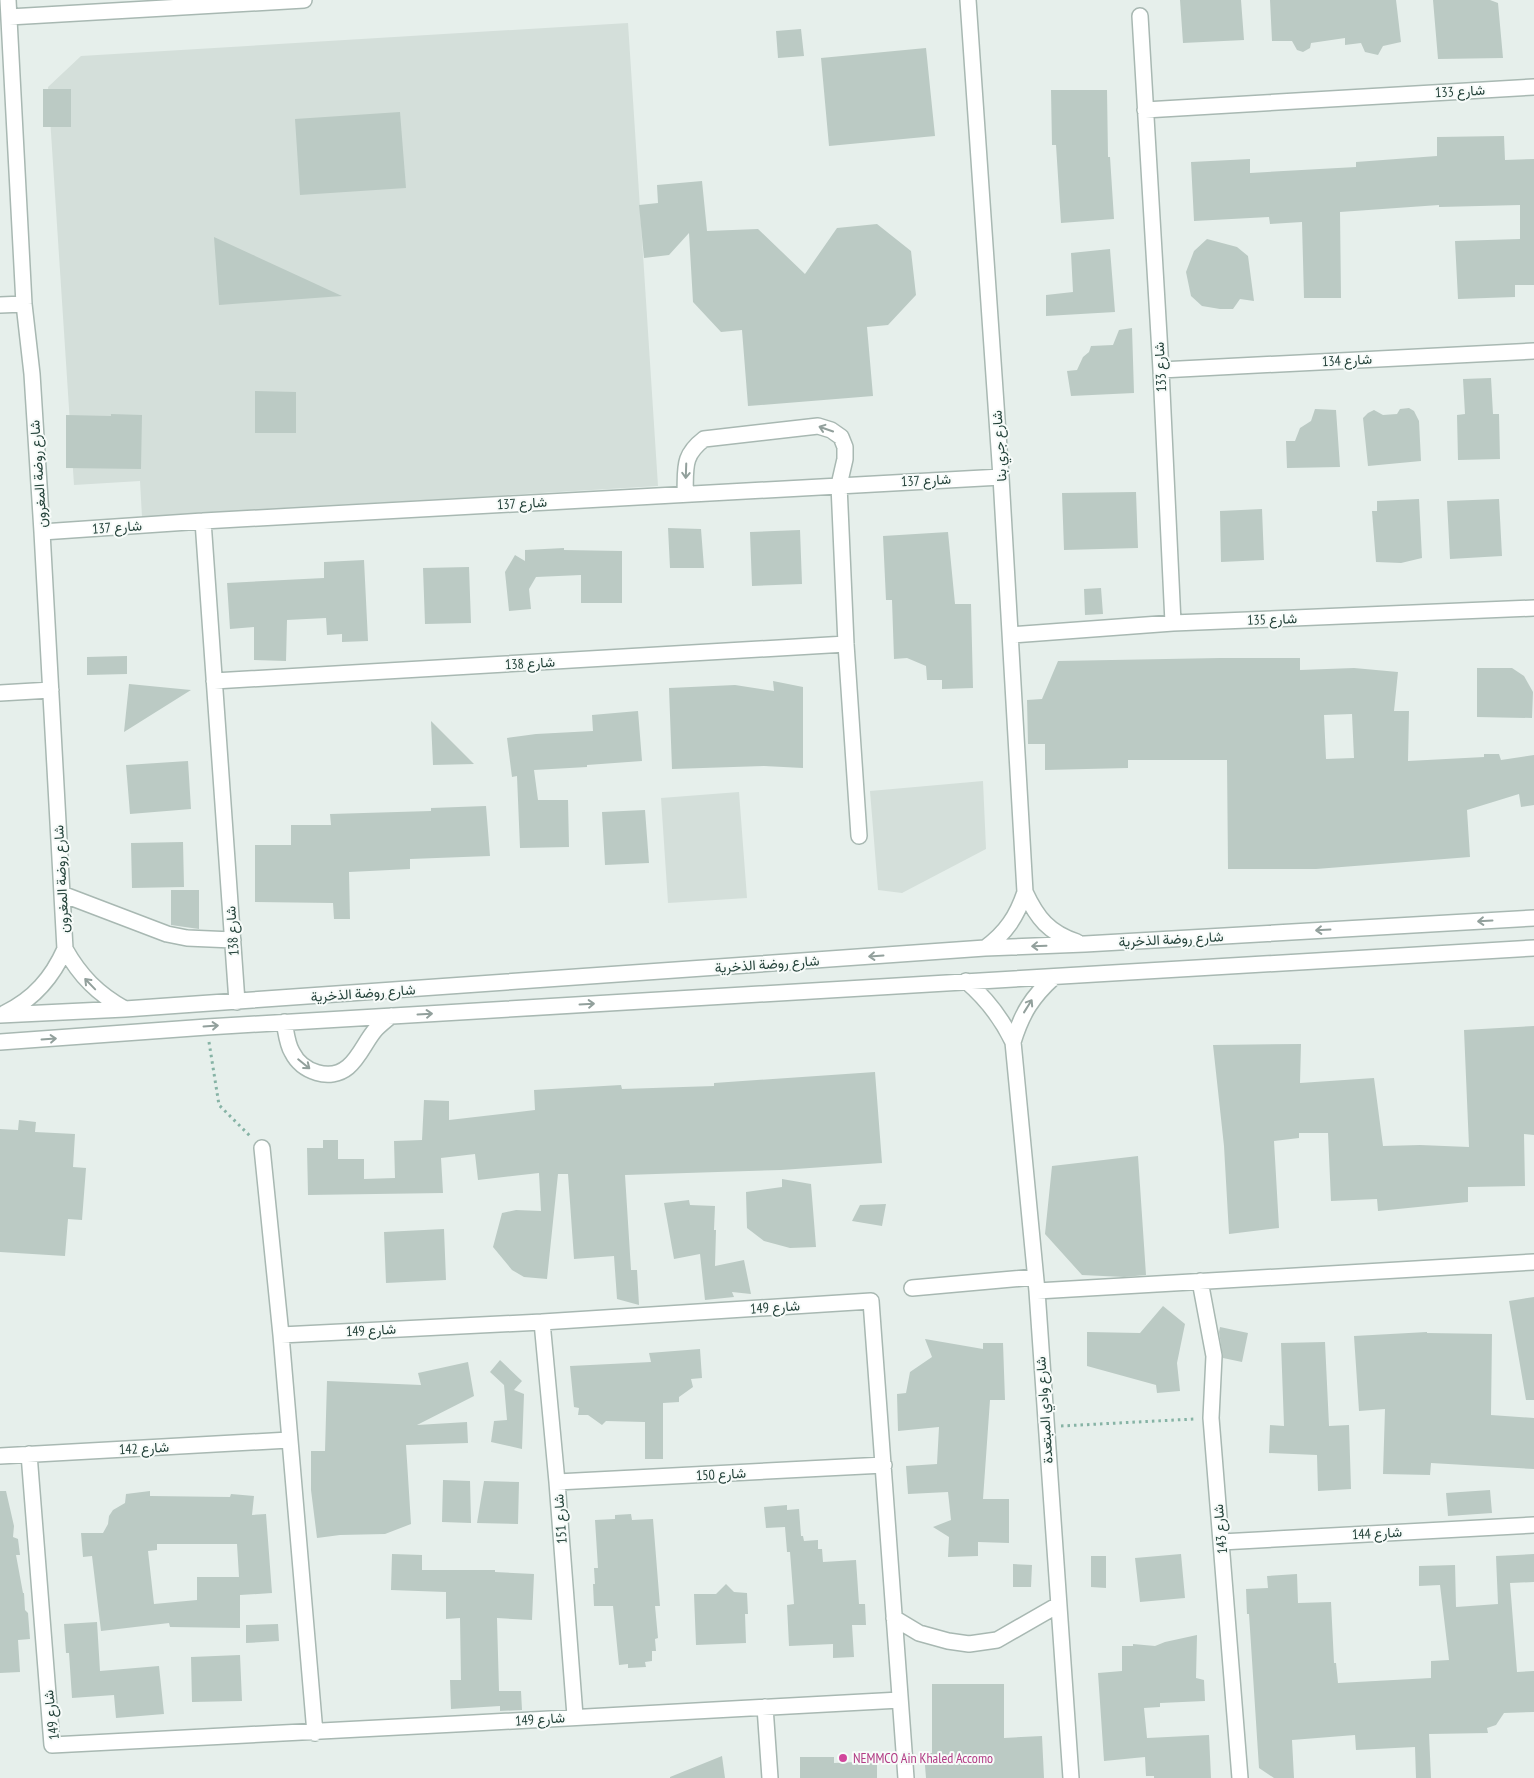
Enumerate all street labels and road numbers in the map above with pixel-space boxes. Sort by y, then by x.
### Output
street label: شارع 133 [1435,81,1486,103]
street label: شارع 133 [1150,341,1172,392]
street label: شارع 134 [1322,350,1373,372]
street label: شارع جري بنا [988,410,1013,482]
street label: شارع روضة المغرون [25,419,53,529]
street label: شارع 137 [901,470,952,492]
street label: شارع 137 [497,493,548,515]
street label: شارع 137 [91,516,143,540]
street label: شارع 135 [1247,609,1297,631]
street label: شارع 138 [505,653,556,675]
street label: شارع روضة المغرون [49,824,75,933]
street label: شارع 138 [221,905,245,957]
street label: شارع روضة الذخرية [1118,927,1224,953]
street label: شارع روضة الذخرية [714,951,820,979]
street label: شارع روضة الذخرية [310,980,416,1008]
street label: شارع 149 [749,1296,801,1320]
street label: شارع 149 [346,1320,397,1342]
street label: شارع وادي المبتعدة [1031,1356,1060,1464]
street label: شارع 142 [119,1438,170,1460]
street label: شارع 150 [696,1464,747,1486]
street label: شارع 151 [549,1493,573,1545]
street label: شارع 143 [1209,1503,1233,1555]
street label: شارع 144 [1352,1523,1403,1545]
street label: شارع 149 [39,1689,65,1741]
street label: شارع 149 [514,1708,566,1732]

